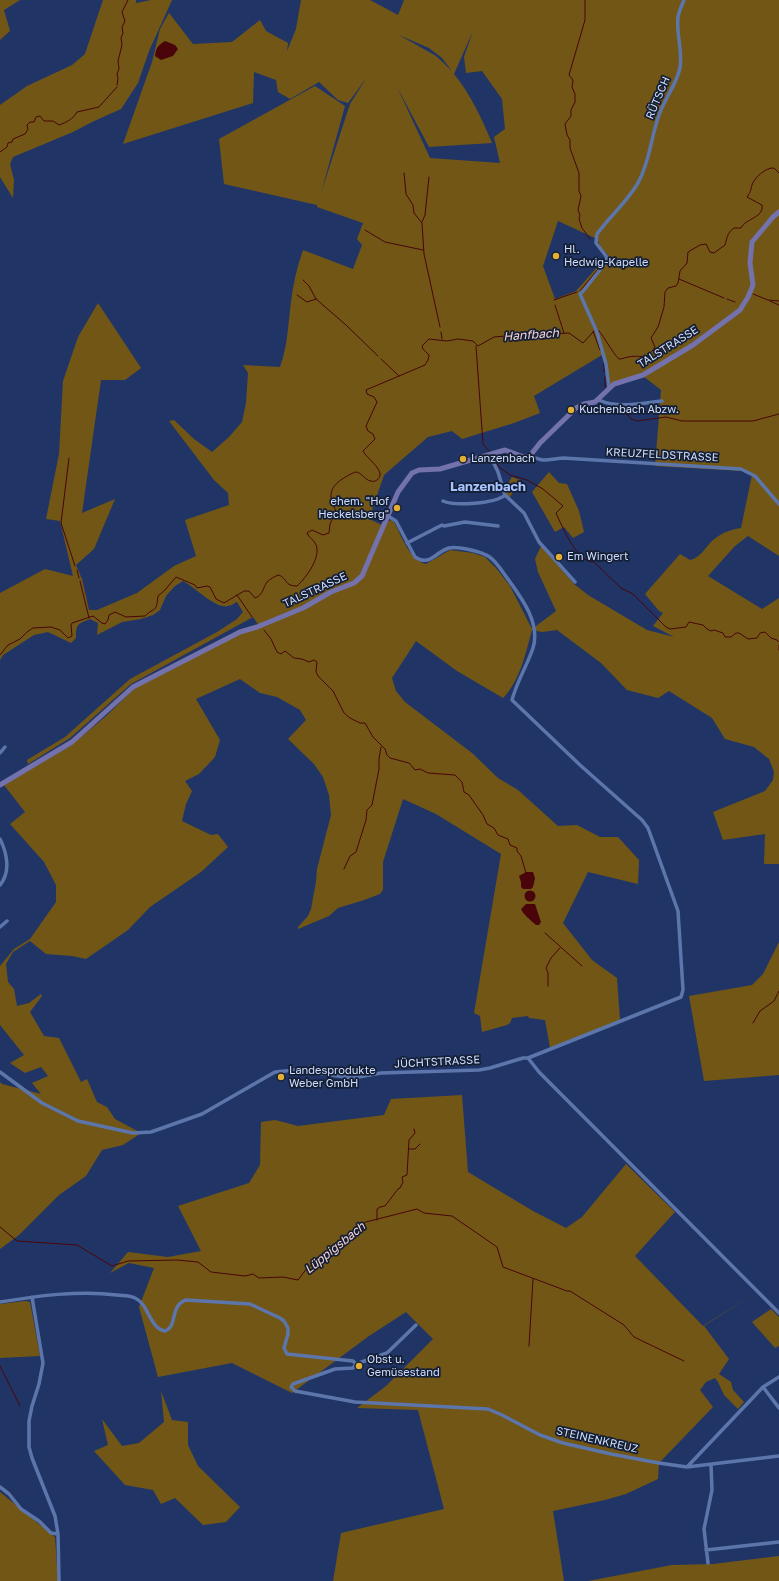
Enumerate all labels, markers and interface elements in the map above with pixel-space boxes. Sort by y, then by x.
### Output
street label: RÜTSCH [643,75,673,121]
place label: Hl. Hedwig-Kapelle [564,243,648,269]
marker: Hl. Hedwig-Kapelle [551,251,561,261]
street label: TALSTRASSE [635,323,701,371]
water label: Hanfbach [503,326,559,344]
place label: Kuchenbach Abzw. [579,403,679,417]
marker: Kuchenbach Abzw. [566,405,576,415]
street label: KREUZFELDSTRASSE [605,445,719,465]
place label: Lanzenbach [471,452,535,466]
marker: Lanzenbach [458,454,468,464]
district label: Lanzenbach [450,479,526,495]
place label: ehem. "Hof Heckelsberg" [318,495,389,521]
marker: ehem. "Hof Heckelsberg" [392,503,402,513]
place label: Em Wingert [567,550,629,564]
marker: Em Wingert [554,552,564,562]
street label: TALSTRASSE [281,570,349,610]
street label: JÜCHTSTRASSE [394,1053,480,1071]
place label: Landesprodukte Weber GmbH [289,1064,376,1090]
marker: Landesprodukte Weber GmbH [276,1072,286,1082]
water label: Lüppigsbach [302,1219,368,1277]
place label: Obst u. Gemüsestand [367,1353,440,1379]
marker: Obst u. Gemüsestand [354,1361,364,1371]
street label: STEINENKREUZ [555,1424,639,1456]

